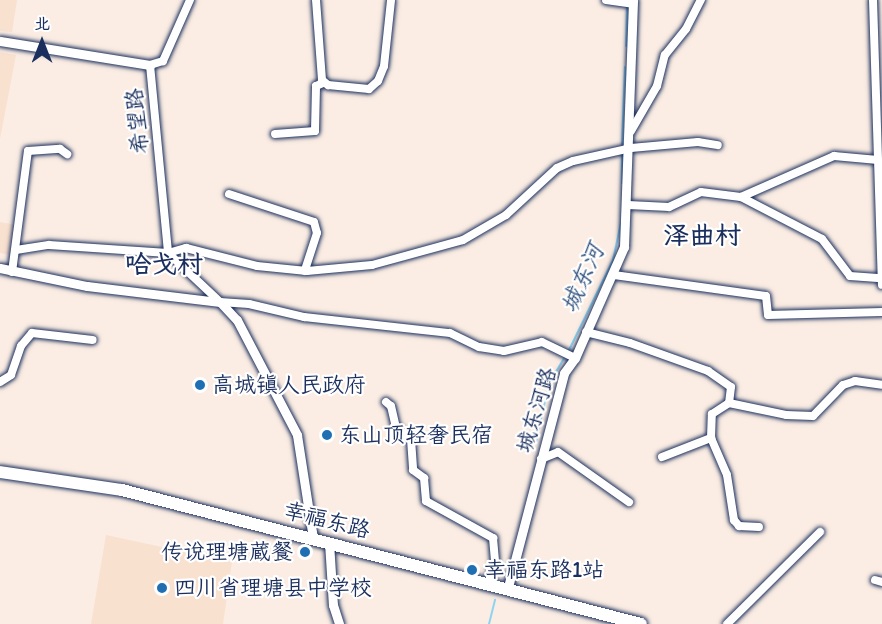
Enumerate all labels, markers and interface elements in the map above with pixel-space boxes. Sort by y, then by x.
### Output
north arrow [12,12,72,72]
text: 北 [34,14,50,33]
street label: 希望路 [120,87,154,155]
district label: 泽曲村 [663,220,741,252]
water label: 城东河 [554,239,610,317]
district label: 哈戈村 [125,249,203,281]
street label: 城东河路 [511,364,561,456]
place label: 高城镇人民政府 [212,372,366,398]
marker: 高城镇人民政府 [193,378,207,392]
place label: 东山顶轻奢民宿 [339,422,493,448]
marker: 东山顶轻奢民宿 [320,428,334,442]
street label: 幸福东路 [281,497,373,543]
place label: 传说理塘蔵餐 [161,539,293,565]
marker: 传说理塘蔵餐 [298,545,312,559]
place label: 幸福东路1站 [484,557,604,583]
marker: 幸福东路1站 [465,563,479,577]
place label: 四川省理塘县中学校 [174,575,372,601]
marker: 四川省理塘县中学校 [155,581,169,595]

